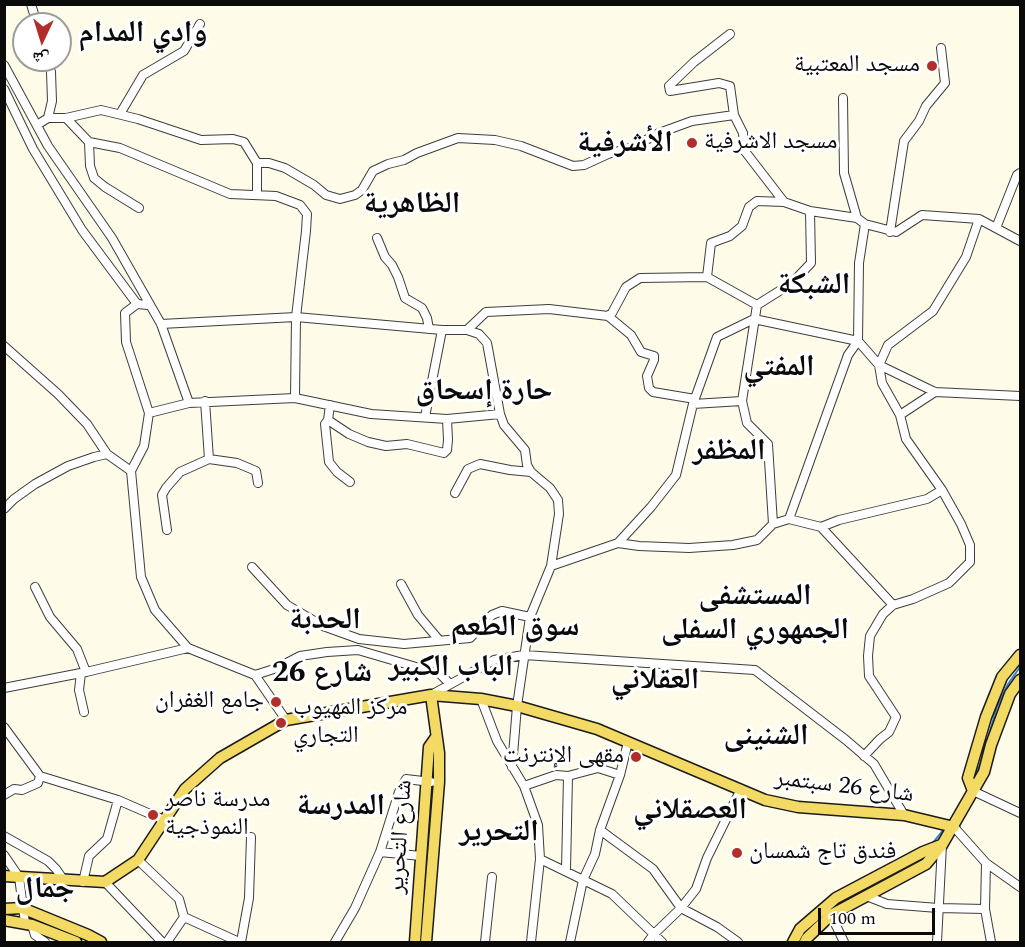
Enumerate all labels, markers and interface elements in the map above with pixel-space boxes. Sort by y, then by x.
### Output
north arrow [12,12,72,72]
district label: وادي المدام [79,17,207,53]
text: ش [32,45,50,71]
place label: مسجد المعتبية [794,52,920,80]
marker: مسجد المعتبية [925,59,939,73]
district label: الأشرفية [577,127,673,163]
place label: مسجد الاشرفية [704,129,837,157]
marker: مسجد الاشرفية [685,136,699,150]
district label: الظاهرية [364,188,460,224]
district label: الشبكة [778,269,850,305]
district label: المفتي [743,351,815,387]
district label: حارة إسحاق [415,375,553,411]
district label: المظفر [693,435,765,471]
district label: المستشفى الجمهوري السفلى [661,580,849,650]
district label: الحدبة [289,604,361,640]
district label: سوق الطعم [451,611,579,647]
district label: الباب الكبير [389,651,513,687]
district label: شارع 26 [272,657,372,693]
district label: العقلاني [611,664,699,700]
place label: جامع الغفران [155,688,264,716]
marker: جامع الغفران [269,695,283,709]
place label: مركز المهيوب التجاري [293,695,408,751]
marker: مركز المهيوب التجاري [274,716,288,730]
district label: الشنينى [724,720,808,756]
place label: مقهى الإنترنت [503,743,624,771]
marker: مقهى الإنترنت [629,750,643,764]
street label: شارع 26 سبتمبر [773,765,915,811]
street label: شارع التحرير [384,779,420,895]
place label: مدرسة ناصر النموذجية [165,787,270,843]
district label: المدرسة [297,790,385,826]
district label: العصقلاني [633,794,747,830]
marker: مدرسة ناصر النموذجية [146,808,160,822]
district label: التحرير [459,816,539,852]
place label: فندق تاج شمسان [749,839,896,867]
marker: فندق تاج شمسان [730,846,744,860]
district label: جمال [16,873,74,909]
scale bar [821,896,938,934]
text: 100 m [829,905,876,932]

